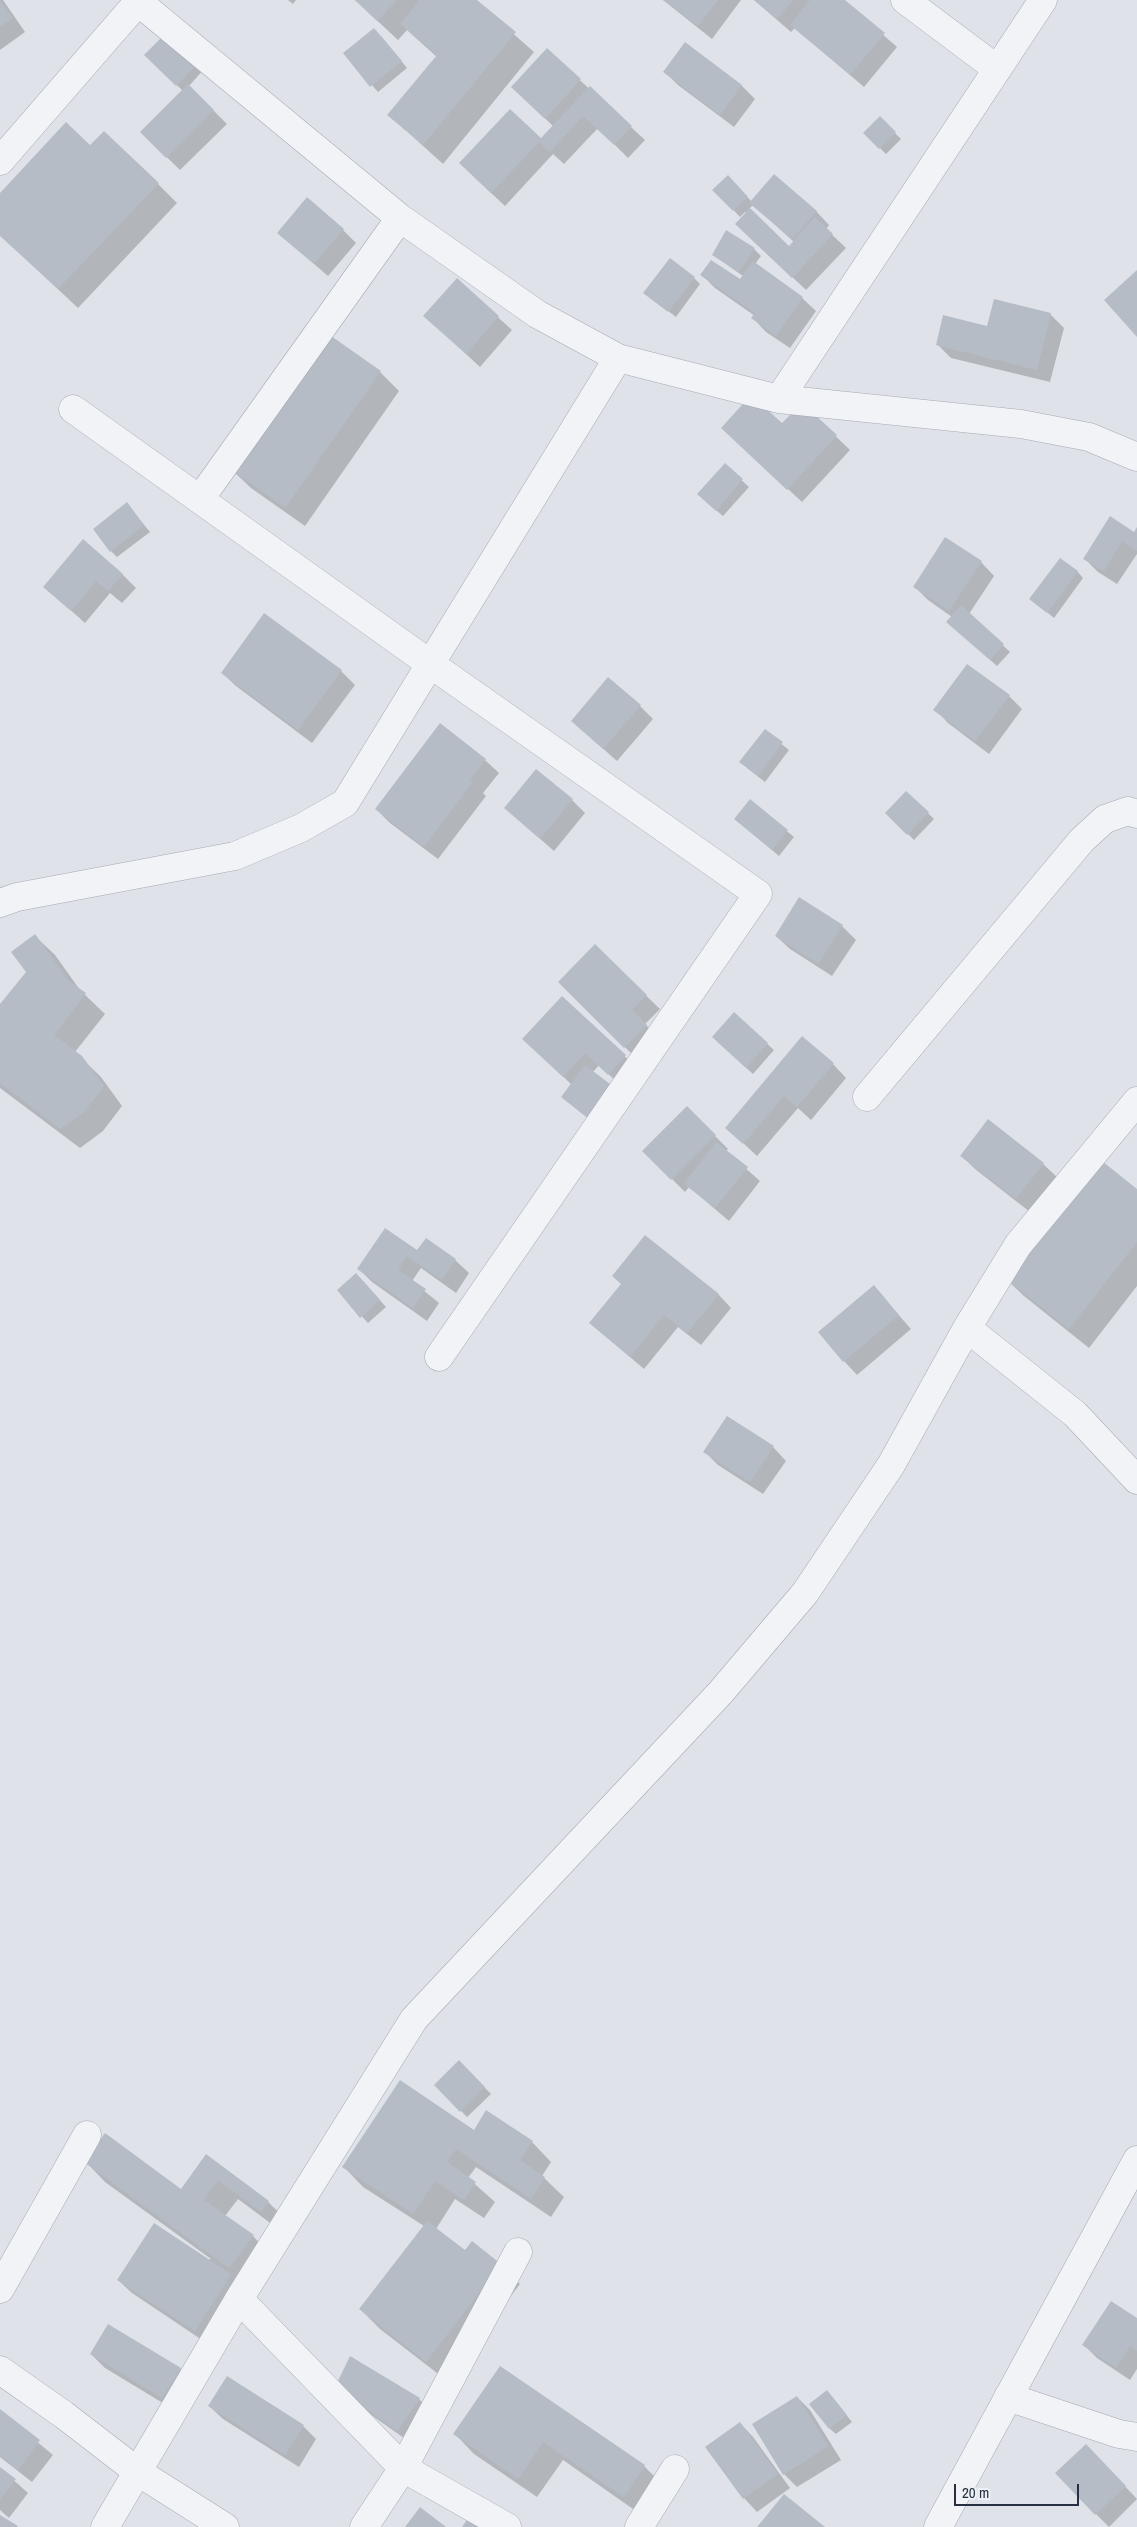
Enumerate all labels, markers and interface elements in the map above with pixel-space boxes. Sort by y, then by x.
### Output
scale bar [957,2474,1082,2506]
text: 20 m [962,2482,989,2503]

